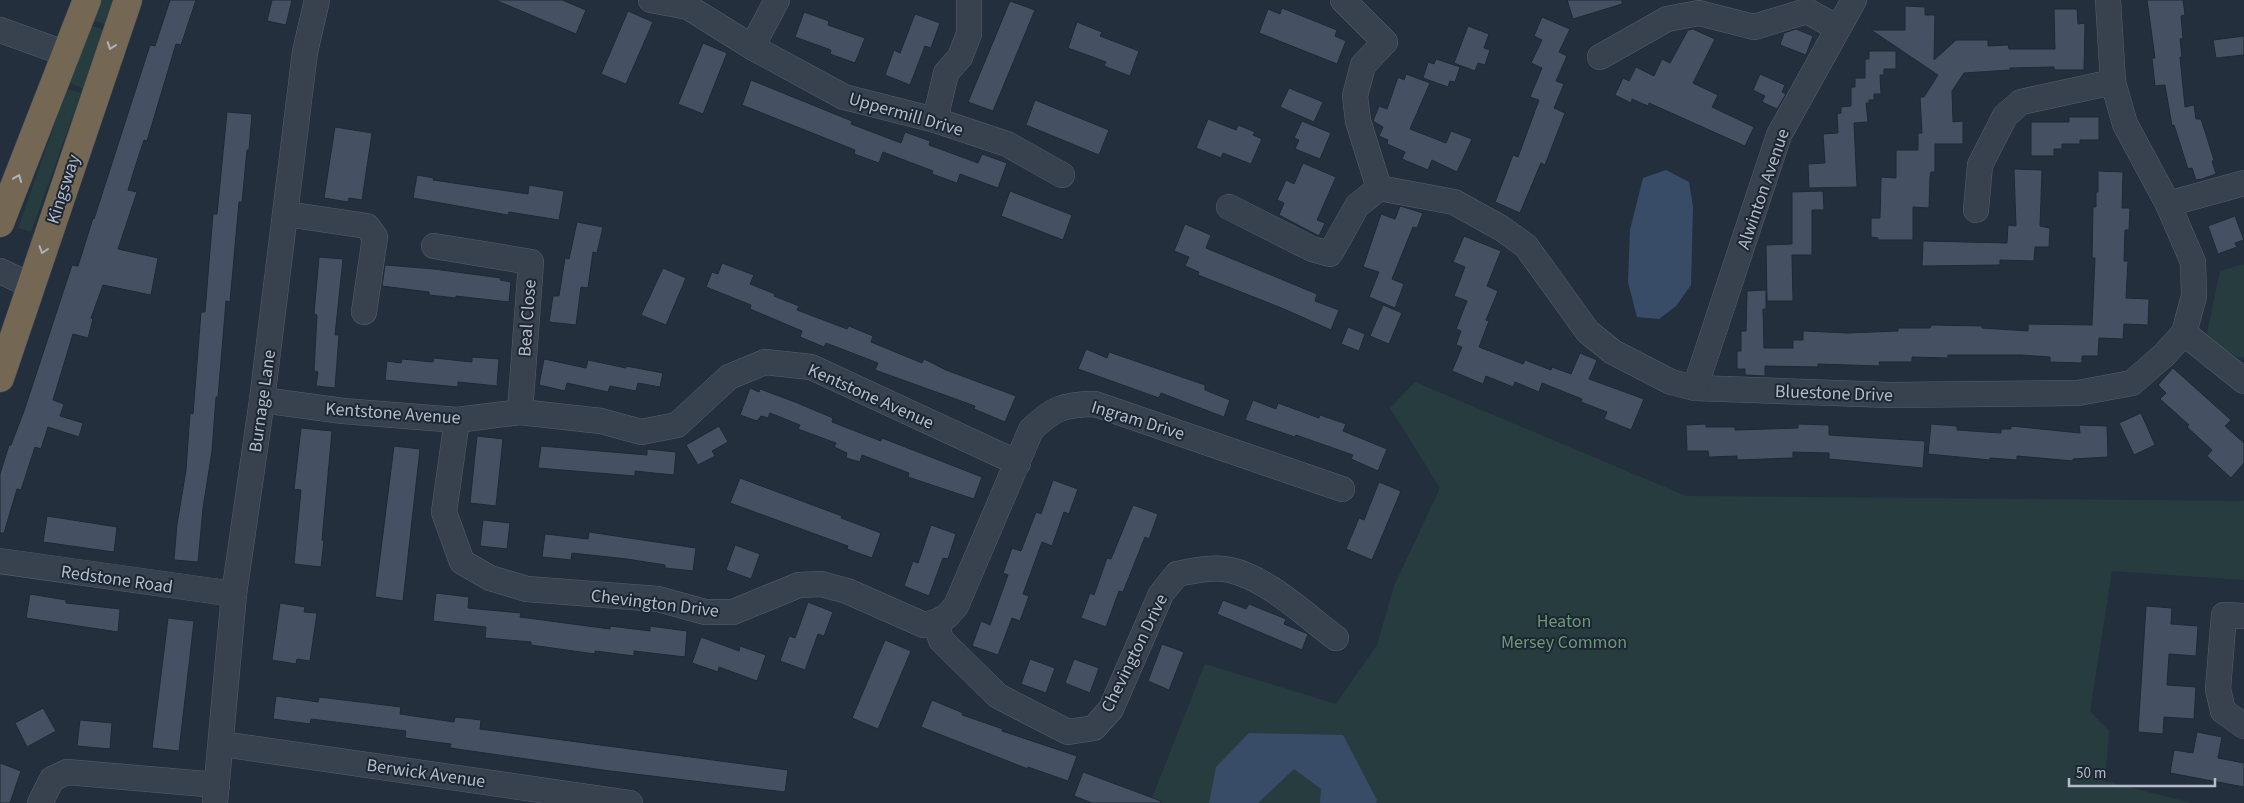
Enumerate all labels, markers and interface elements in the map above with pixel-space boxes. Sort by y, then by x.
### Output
one-way arrow [107,41,117,50]
street label: Uppermill Drive [846,86,966,143]
street label: Alwinton Avenue [1731,125,1796,253]
street label: Kingsway [41,151,87,227]
one-way arrow [12,174,22,183]
one-way arrow [39,245,49,254]
street label: Beal Close [512,278,543,358]
street label: Burnage Lane [243,348,282,454]
street label: Kentstone Avenue [804,357,938,435]
street label: Bluestone Drive [1775,379,1893,408]
street label: Ingram Drive [1088,394,1188,446]
street label: Kentstone Avenue [324,396,462,431]
street label: Redstone Road [59,559,175,600]
street label: Chevington Drive [589,583,720,624]
street label: Chevington Drive [1095,590,1174,717]
park label: Heaton Mersey Common [1501,609,1627,655]
street label: Berwick Avenue [365,753,487,794]
scale bar [2069,756,2215,788]
text: 50 m [2076,763,2106,784]

